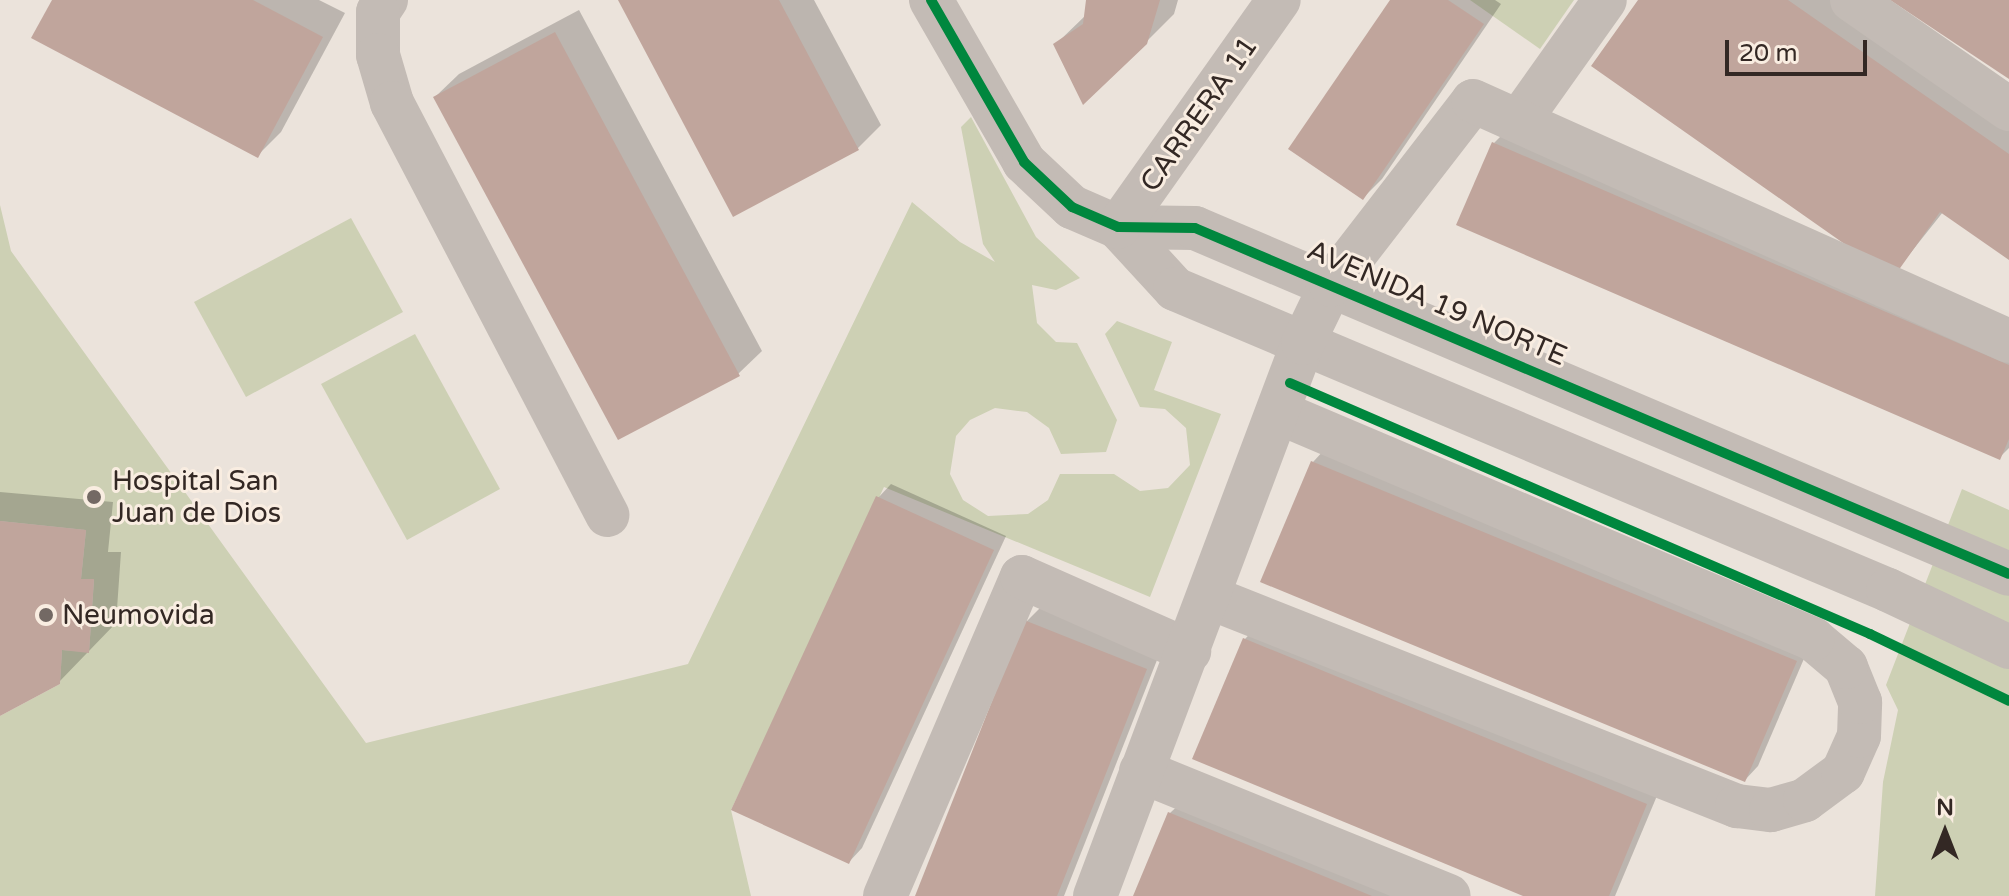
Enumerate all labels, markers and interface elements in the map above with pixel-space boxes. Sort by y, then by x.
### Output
scale bar [1729,24,1871,74]
street label: CARRERA 11 [1133,30,1265,198]
text: 20 m [1739,39,1797,68]
street label: AVENIDA 19 NORTE [1302,233,1572,373]
place label: Hospital San Juan de Dios [112,464,281,530]
marker: Hospital San Juan de Dios [83,486,105,508]
place label: Neumovida [62,598,215,632]
marker: Neumovida [37,606,55,624]
north arrow [1905,792,1985,872]
text: N [1936,795,1954,821]

